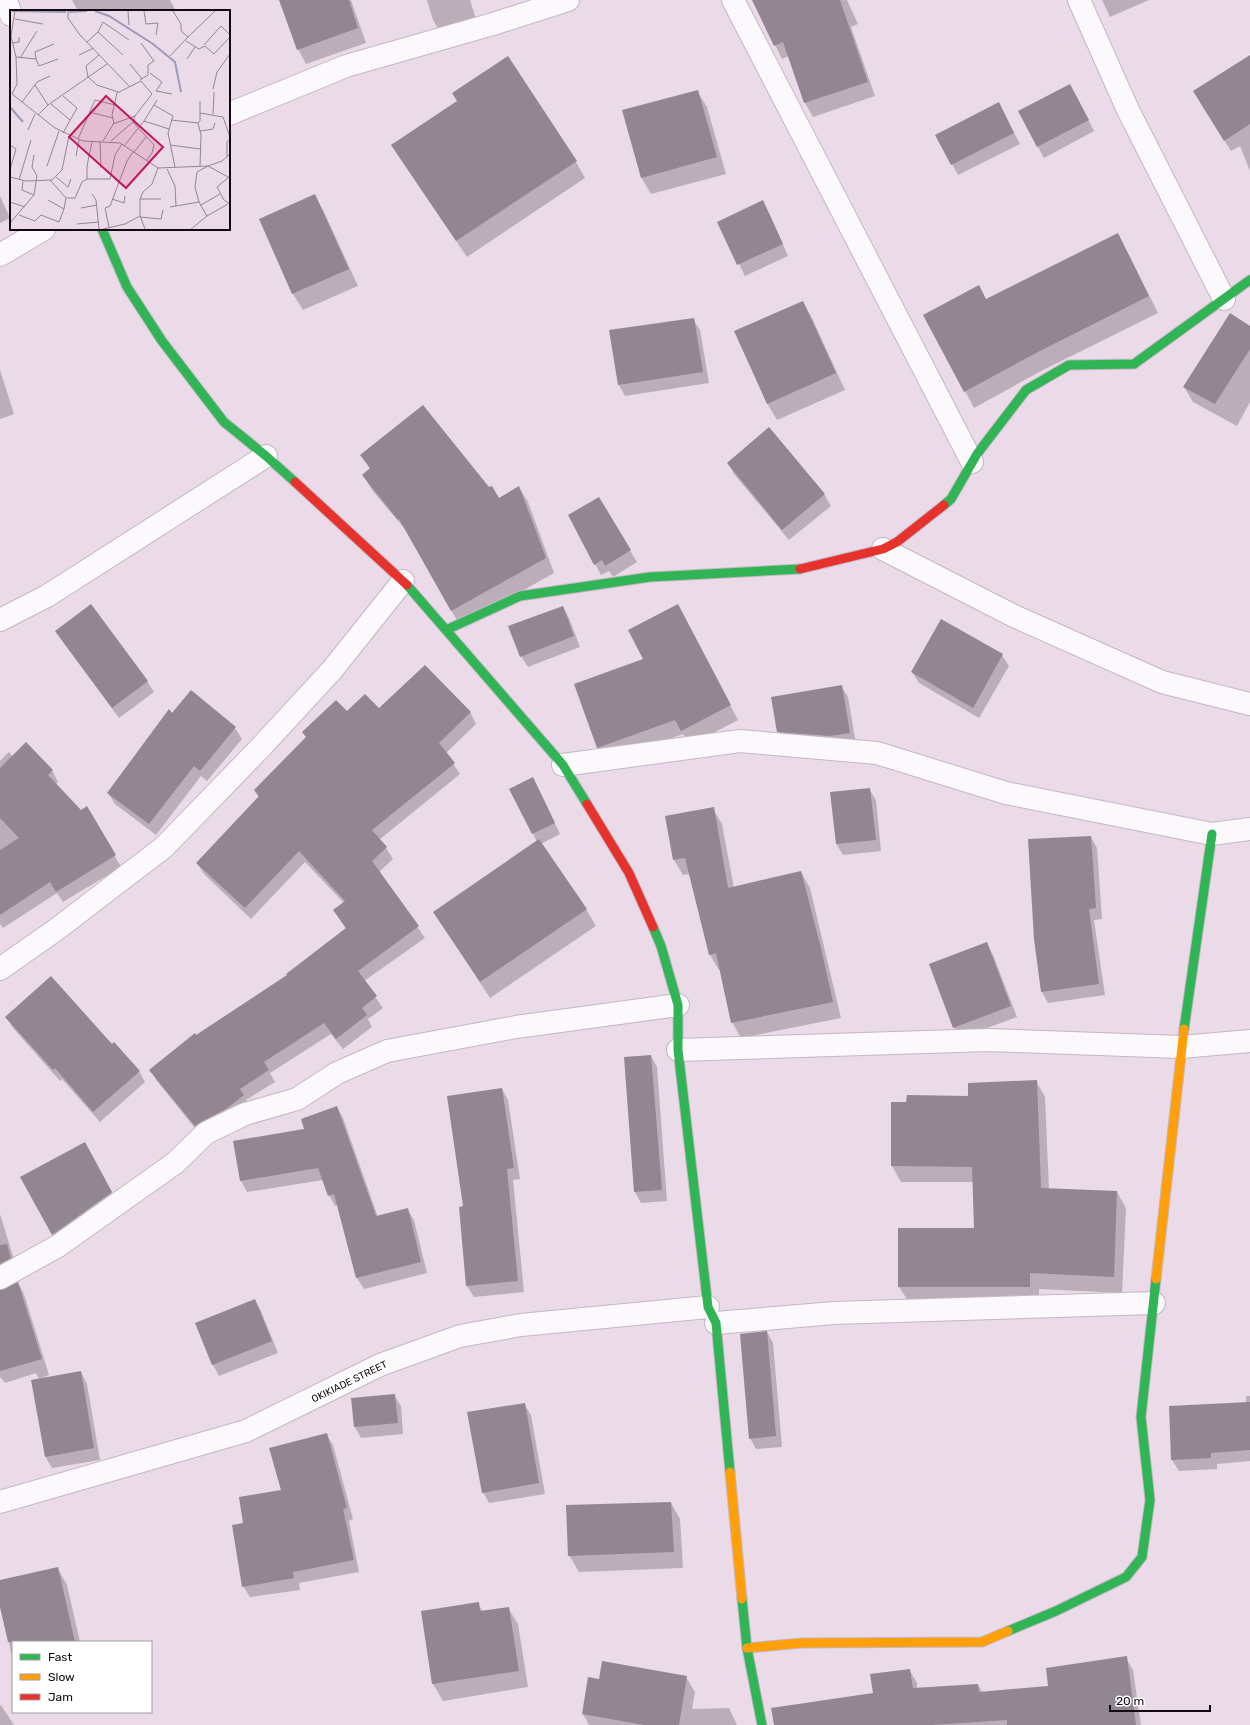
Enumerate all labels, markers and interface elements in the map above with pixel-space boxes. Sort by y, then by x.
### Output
inset map [10,10,230,230]
street label: OKIKIADE STREET [310,1358,389,1405]
legend [12,1641,152,1713]
text: Fast [48,1650,72,1664]
text: Slow [48,1670,75,1684]
scale bar [1110,1687,1210,1713]
text: Jam [48,1690,73,1704]
text: 20 m [1116,1694,1144,1708]

